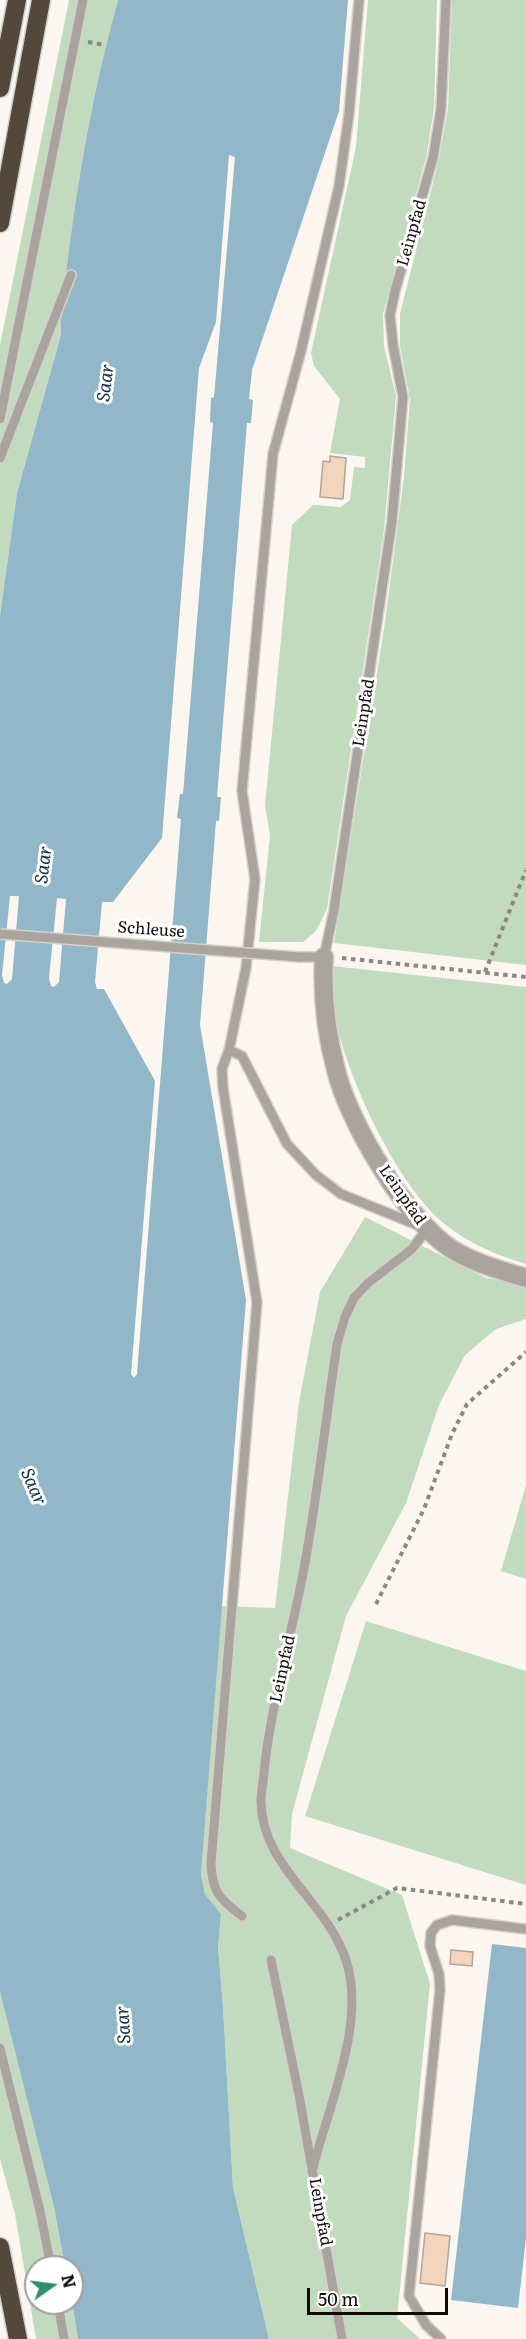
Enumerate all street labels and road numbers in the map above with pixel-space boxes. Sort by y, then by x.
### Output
street label: Leinpfad [393,197,431,269]
street label: Leinpfad [349,678,379,748]
street label: Schleuse [117,918,185,942]
street label: Leinpfad [374,1161,430,1229]
street label: Leinpfad [266,1634,300,1704]
street label: Leinpfad [305,2177,335,2247]

